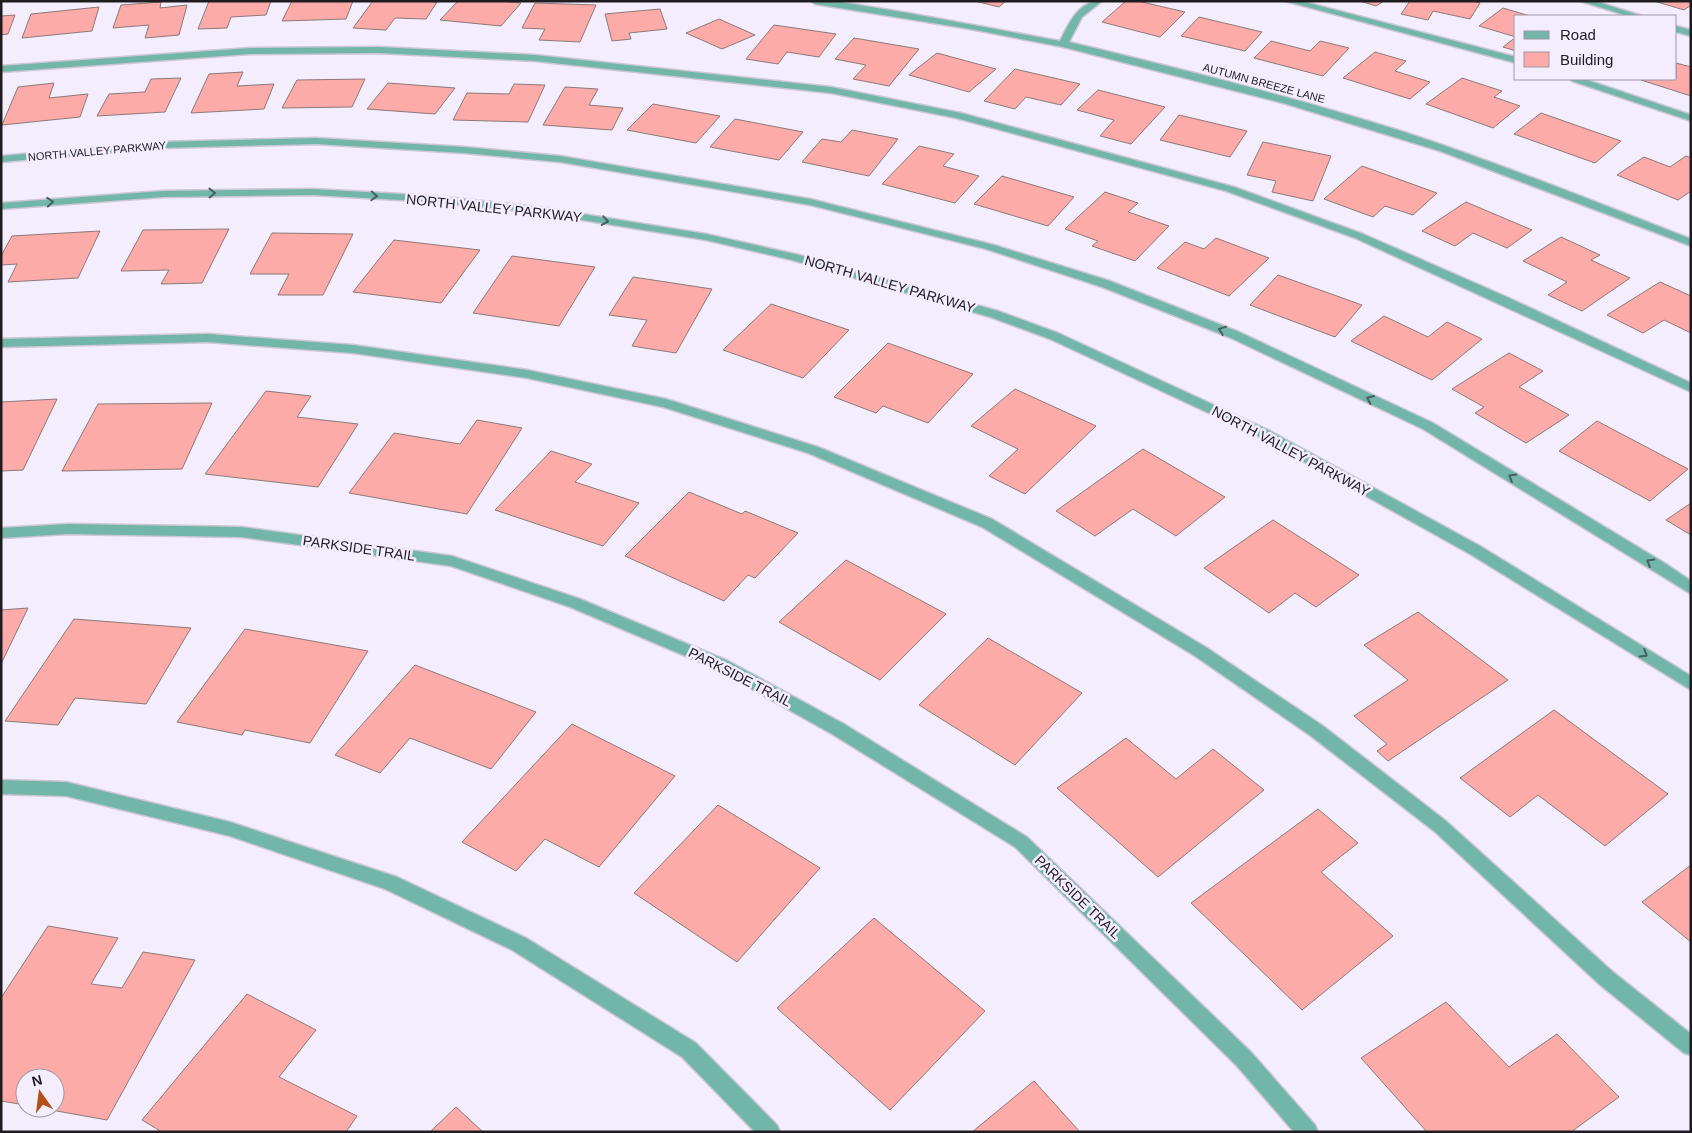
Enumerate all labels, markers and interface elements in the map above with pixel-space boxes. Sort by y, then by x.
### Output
legend [1514,15,1677,80]
text: Road [1560,26,1596,43]
text: Building [1560,51,1613,68]
street label: AUTUMN BREEZE LANE [1202,61,1326,105]
street label: NORTH VALLEY PARKWAY [27,139,167,163]
one-way arrow [208,188,216,198]
one-way arrow [371,190,379,201]
street label: NORTH VALLEY PARKWAY [405,191,583,225]
one-way arrow [46,197,54,208]
one-way arrow [601,215,610,225]
street label: NORTH VALLEY PARKWAY [803,252,978,316]
one-way arrow [1219,326,1227,336]
one-way arrow [1366,394,1375,405]
street label: NORTH VALLEY PARKWAY [1209,403,1373,500]
one-way arrow [1508,474,1517,484]
street label: PARKSIDE TRAIL [302,532,416,564]
one-way arrow [1647,558,1656,568]
street label: PARKSIDE TRAIL [686,644,794,710]
one-way arrow [1638,647,1647,657]
street label: PARKSIDE TRAIL [1032,852,1124,942]
north arrow [15,1068,65,1118]
text: N [30,1071,44,1089]

